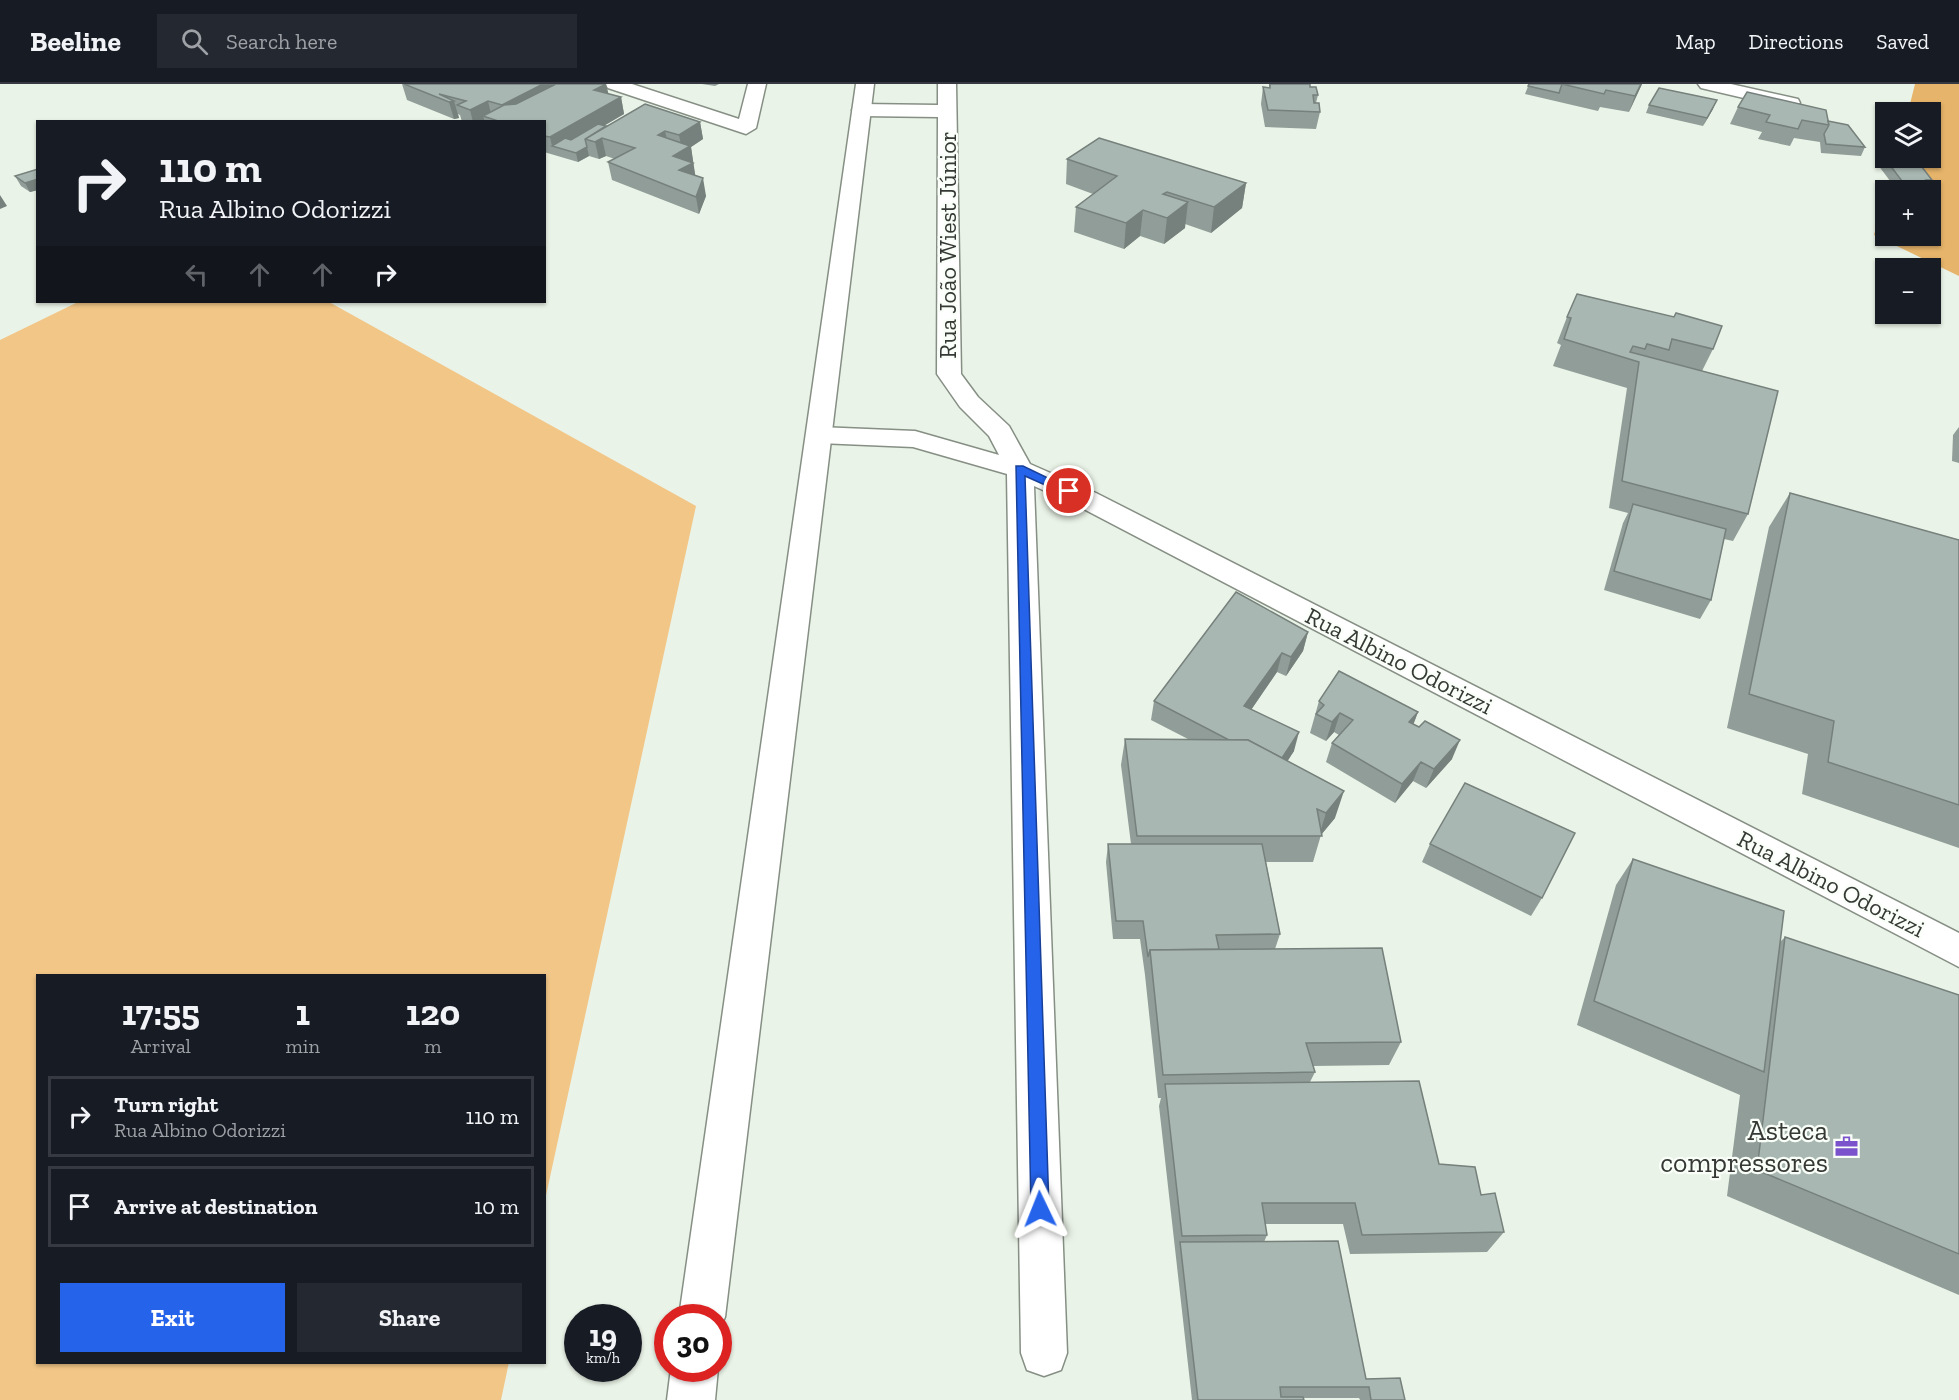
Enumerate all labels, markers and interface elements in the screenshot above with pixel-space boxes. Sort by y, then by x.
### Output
search box [157,14,577,68]
text: Beeline [30,25,121,58]
icon: search [178,25,211,58]
text: Search here [226,28,337,55]
text: Map [1676,29,1716,54]
text: Directions [1749,29,1843,54]
text: Saved [1876,29,1929,54]
map controls [1875,102,1941,324]
button: layers [1875,102,1941,168]
street label: Rua João Wiest Júnior [933,131,962,359]
text: 110 m [159,142,262,193]
icon: right [60,144,138,222]
button: + [1875,180,1941,246]
text: Rua Albino Odorizzi [159,193,391,225]
icon: left [180,258,213,291]
icon: ahead [243,258,276,291]
icon: ahead [306,258,339,291]
icon: right [369,258,402,291]
button: − [1875,258,1941,324]
pin [1043,465,1094,516]
icon: arrive [1052,474,1085,507]
street label: Rua Albino Odorizzi [1301,601,1498,720]
street label: Rua Albino Odorizzi [1733,824,1930,943]
text: 17:55 [122,991,200,1034]
text: 1 [295,991,310,1034]
text: 120 [406,991,460,1034]
text: Arrival [131,1034,191,1058]
text: min [286,1034,320,1058]
text: m [424,1034,442,1058]
text: Turn right [114,1091,218,1118]
icon: right [63,1100,96,1133]
text: 110 m [465,1103,519,1130]
place label: Asteca compressores [1660,1114,1828,1179]
text: Rua Albino Odorizzi [114,1118,286,1142]
office icon: Asteca compressores [1833,1133,1859,1159]
position arrow [1008,1177,1072,1241]
icon: arrive [63,1190,96,1223]
text: Arrive at destination [114,1193,317,1220]
text: 10 m [474,1193,519,1220]
button: Exit [60,1283,285,1352]
button: Share [297,1283,522,1352]
speed limit sign: 30 [654,1304,732,1382]
text: 19 [589,1318,617,1354]
text: km/h [586,1349,620,1367]

